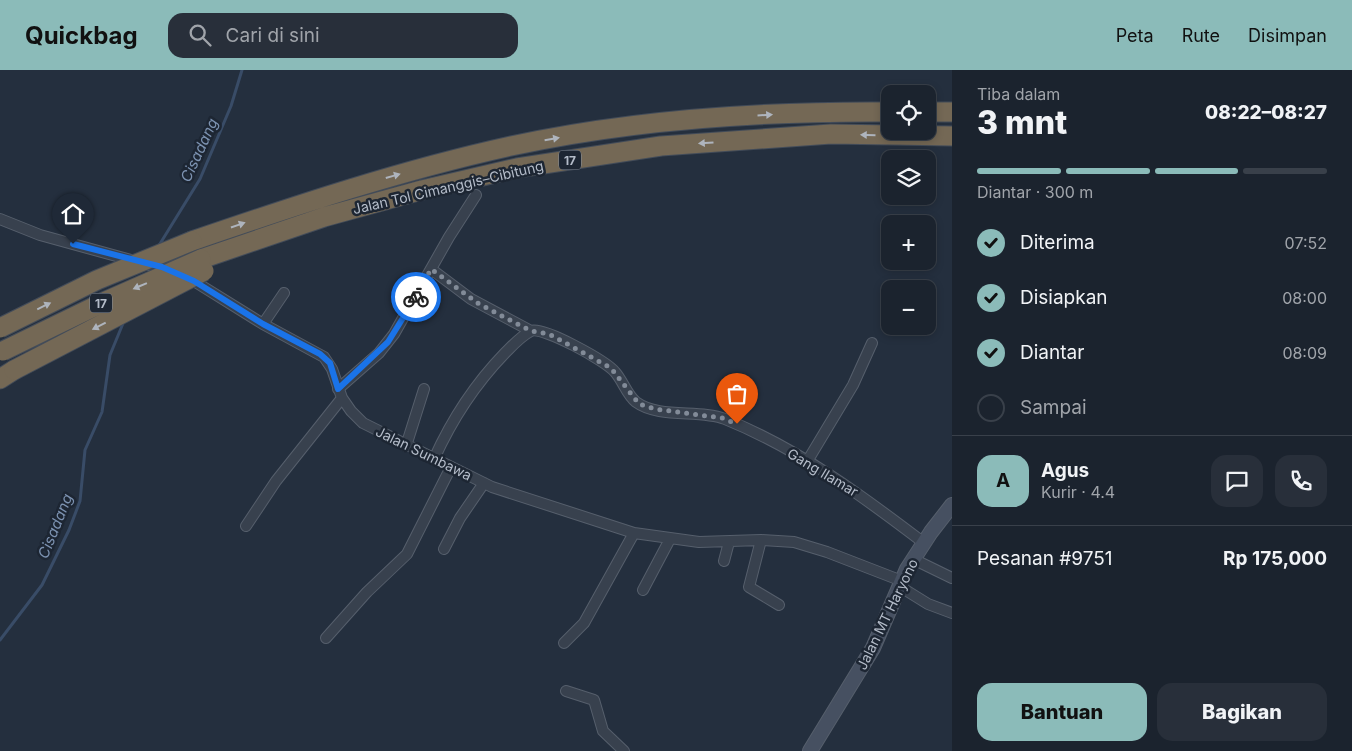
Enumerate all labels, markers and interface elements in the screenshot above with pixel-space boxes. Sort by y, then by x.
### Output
search box [168,13,518,58]
text: Quickbag [25,21,138,50]
icon: search [186,21,214,49]
text: Cari di sini [226,24,320,47]
text: Peta [1116,25,1154,46]
text: Rute [1182,25,1220,46]
text: Disimpan [1248,25,1327,46]
text: Tiba dalam [977,84,1060,104]
map controls [881,85,936,335]
button: locate [881,85,936,140]
text: 08:22–08:27 [1205,101,1327,124]
text: 3 mnt [977,103,1067,142]
one-way arrow [757,110,773,118]
water label: Cisadang [176,115,222,185]
one-way arrow [860,130,876,138]
one-way arrow [544,135,560,143]
one-way arrow [698,139,714,147]
road number: 17 [559,150,581,170]
button: layers [881,150,936,205]
street label: Jalan Tol Cimanggis–Cibitung [351,157,545,217]
one-way arrow [386,172,401,180]
text: Diantar · 300 m [977,182,1093,202]
pin [52,193,94,244]
icon: home [59,200,87,228]
button: + [881,215,936,270]
one-way arrow [231,221,246,228]
icon: check [977,229,1005,257]
text: Diterima [1020,231,1095,254]
text: 07:52 [1285,233,1327,253]
courier [391,272,441,322]
button: − [881,280,936,335]
one-way arrow [133,282,147,290]
icon: bike [402,283,430,311]
icon: check [977,284,1005,312]
text: Disiapkan [1020,286,1108,309]
text: 08:00 [1282,288,1327,308]
road number: 17 [90,294,112,312]
one-way arrow [37,302,51,310]
one-way arrow [92,321,105,330]
icon: check [977,339,1005,367]
text: Diantar [1020,341,1084,364]
text: 08:09 [1282,343,1327,363]
pin [716,373,758,424]
icon: bag [723,380,751,408]
text: Sampai [1020,396,1087,419]
street label: Jalan Sumbawa [373,422,475,484]
street label: Gang Ilamar [785,444,861,500]
button: chat [1211,455,1263,507]
button: phone [1275,455,1327,507]
text: Agus [1041,459,1089,482]
text: A [996,469,1010,492]
text: Kurir · 4.4 [1041,482,1115,502]
water label: Cisadang [33,491,77,561]
text: Pesanan #9751 [977,547,1113,570]
text: Rp 175,000 [1223,547,1327,570]
street label: Jalan MT Haryono [853,556,921,672]
button: Bantuan [977,683,1147,741]
button: Bagikan [1157,683,1327,741]

